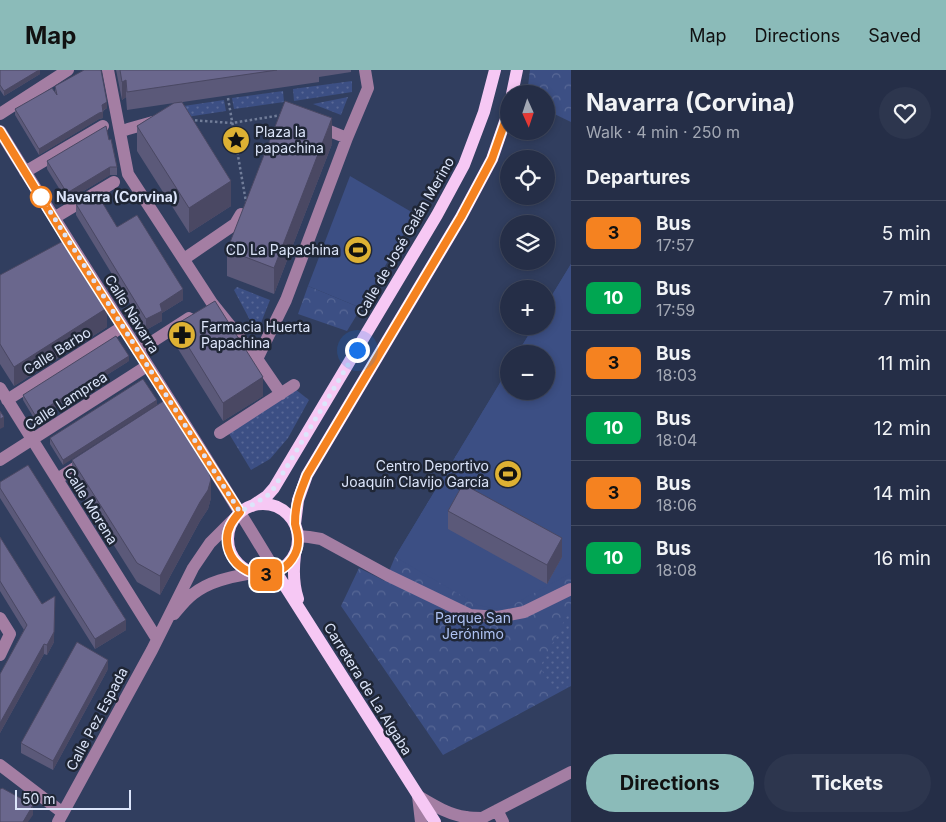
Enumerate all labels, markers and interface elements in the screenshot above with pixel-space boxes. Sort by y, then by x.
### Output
text: Map [25,21,76,50]
text: Map [689,25,727,46]
text: Directions [755,25,840,46]
text: Saved [868,25,921,46]
north arrow [500,85,555,140]
map controls [500,85,555,400]
button: heart [879,87,931,139]
text: Navarra (Corvina) [586,88,795,117]
text: Walk · 4 min · 250 m [586,122,740,142]
place label: Plaza la papachina [255,123,324,156]
place icon: Plaza la papachina [221,125,251,155]
button: locate [500,150,555,205]
street label: Calle de José Galán Merino [352,154,457,320]
text: Departures [586,166,690,189]
marker: Navarra (Corvina) [30,186,52,208]
place label: Navarra (Corvina) [56,188,178,205]
text: Bus [656,212,691,235]
button: layers [500,215,555,270]
text: 3 [608,222,619,243]
text: 5 min [882,222,931,245]
sports icon: CD La Papachina [343,235,373,265]
text: 17:57 [656,235,694,255]
place label: CD La Papachina [226,241,339,258]
street label: Calle Navarra [102,271,163,356]
text: Bus [656,277,691,300]
button: + [500,280,555,335]
text: 10 [604,287,623,308]
text: 7 min [882,287,931,310]
text: 17:59 [656,300,695,320]
place label: Farmacia Huerta Papachina [201,318,310,351]
pharmacy icon: Farmacia Huerta Papachina [167,320,197,350]
street label: Calle Barbo [20,323,94,378]
your location [345,338,370,363]
text: Bus [656,342,691,365]
button: − [500,345,555,400]
text: 3 [608,352,619,373]
text: 11 min [878,352,931,375]
text: 18:03 [656,365,697,385]
street label: Calle Lamprea [21,368,110,434]
text: Bus [656,407,691,430]
text: 10 [604,417,623,438]
text: 12 min [874,417,931,440]
text: 18:04 [656,430,697,450]
place label: Centro Deportivo Joaquín Clavijo García [341,457,489,490]
sports icon: Centro Deportivo Joaquín Clavijo García [493,459,523,489]
street label: Calle Morena [61,464,122,547]
text: Bus [656,472,691,495]
text: 3 [608,482,619,503]
text: 14 min [873,482,931,505]
text: 18:06 [656,495,697,515]
text: Bus [656,537,691,560]
text: 10 [604,547,623,568]
text: 16 min [874,547,931,570]
line badge: 3 [250,559,282,591]
text: 18:08 [656,560,697,580]
text: 3 [260,564,272,585]
park label: Parque San Jerónimo [435,609,511,642]
street label: Carretera de La Algaba [321,619,416,758]
street label: Calle Pez Espada [62,664,131,773]
button: Directions [586,754,754,812]
button: Tickets [764,754,931,812]
scale bar [15,787,131,810]
text: 50 m [22,790,56,807]

